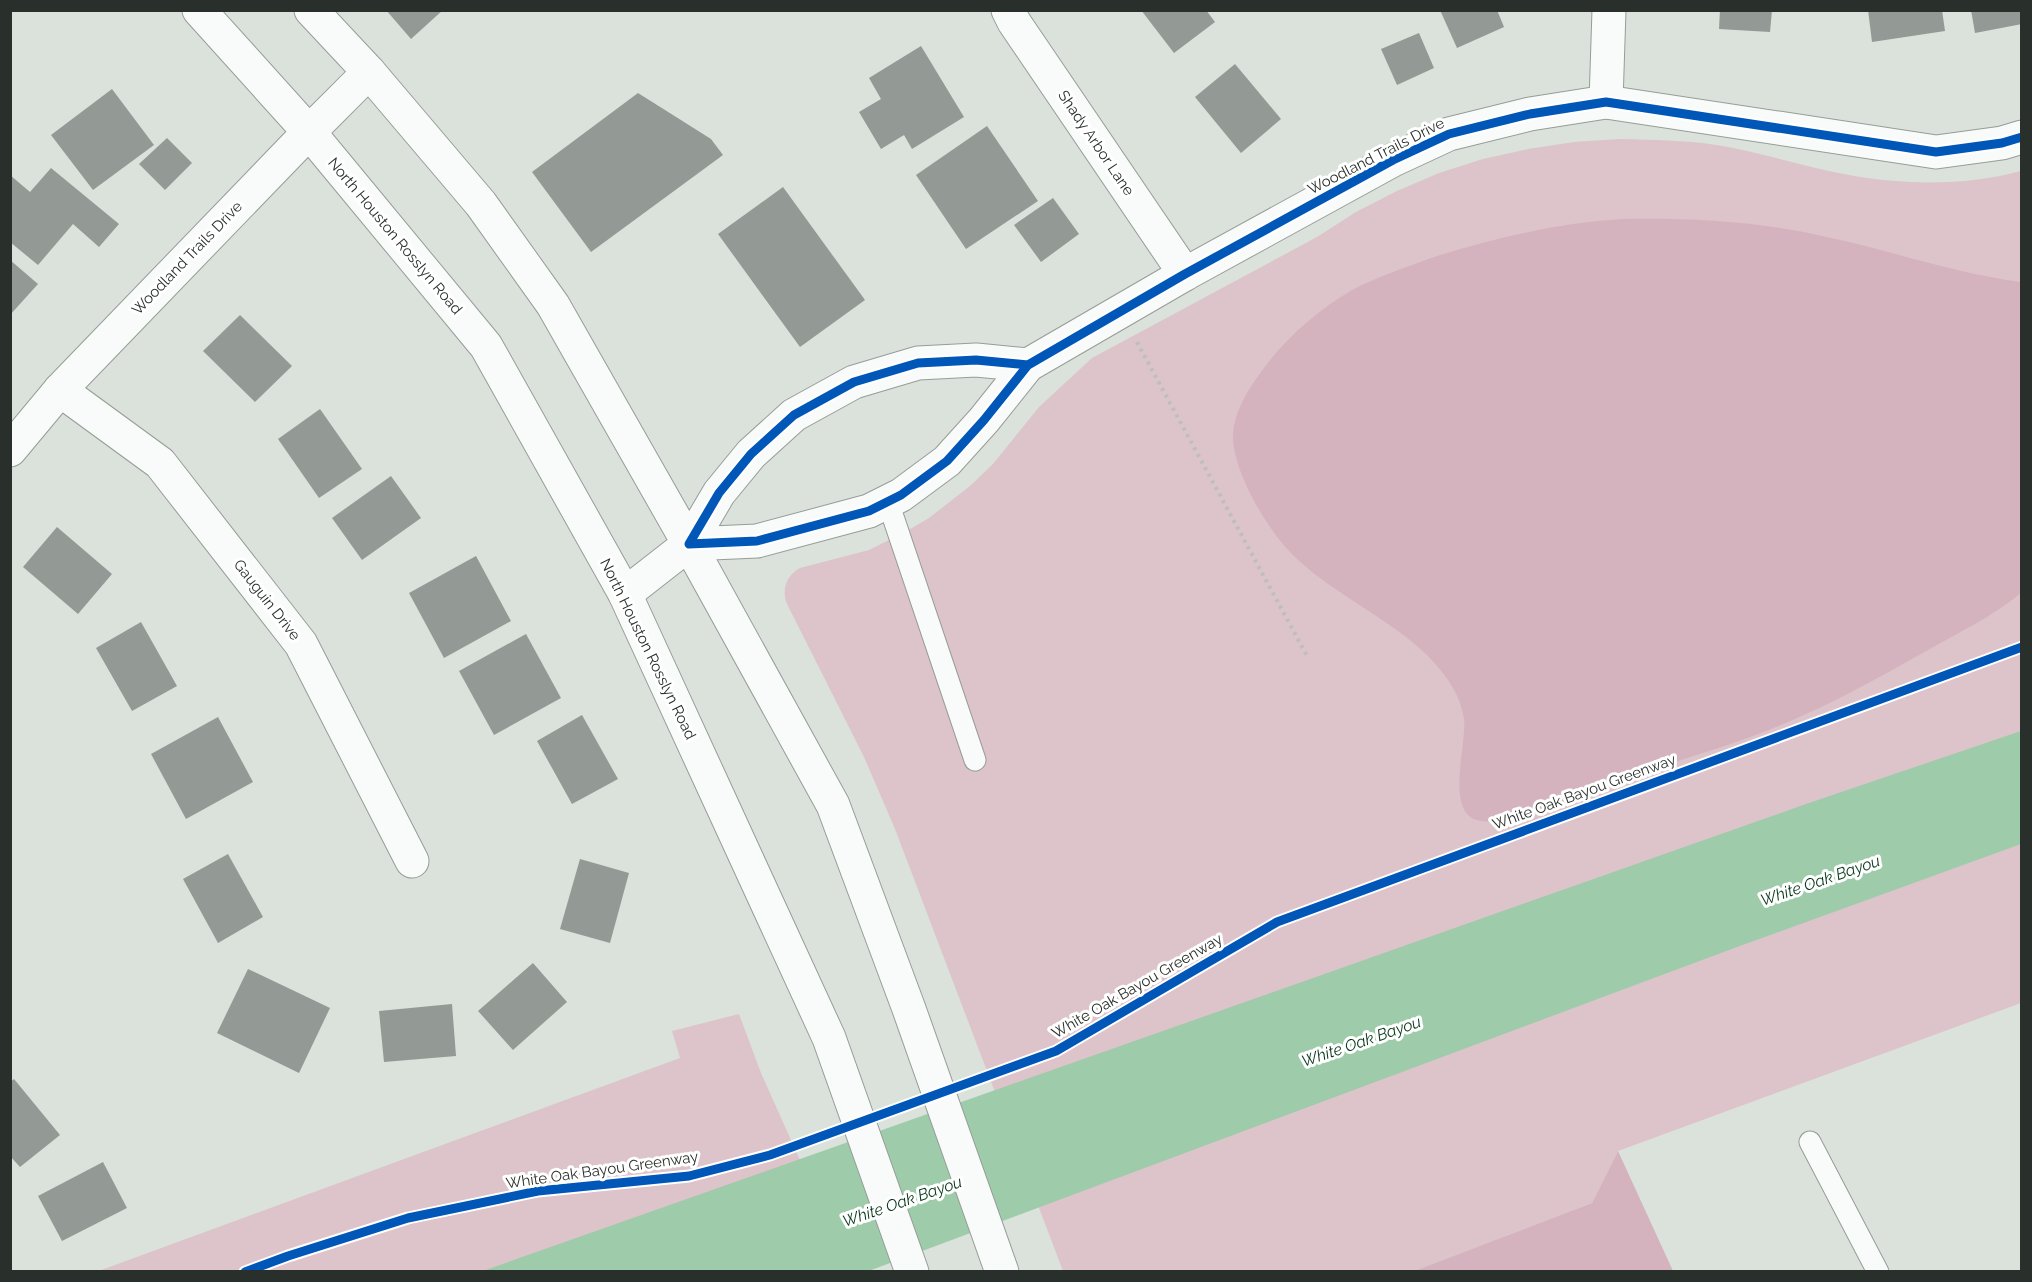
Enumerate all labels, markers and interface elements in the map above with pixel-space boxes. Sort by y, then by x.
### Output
street label: Shady Arbor Lane [1054,87,1138,199]
street label: Woodland Trails Drive [1305,114,1448,198]
street label: North Houston Rosslyn Road [324,154,466,318]
street label: Woodland Trails Drive [128,197,246,319]
street label: Gauguin Drive [230,556,304,644]
street label: North Houston Rosslyn Road [596,556,700,742]
street label: White Oak Bayou Greenway [1490,750,1678,834]
water label: White Oak Bayou [1758,851,1882,910]
street label: White Oak Bayou Greenway [1049,930,1225,1042]
water label: White Oak Bayou [1299,1012,1423,1071]
street label: White Oak Bayou Greenway [505,1148,699,1192]
water label: White Oak Bayou [840,1172,964,1231]

